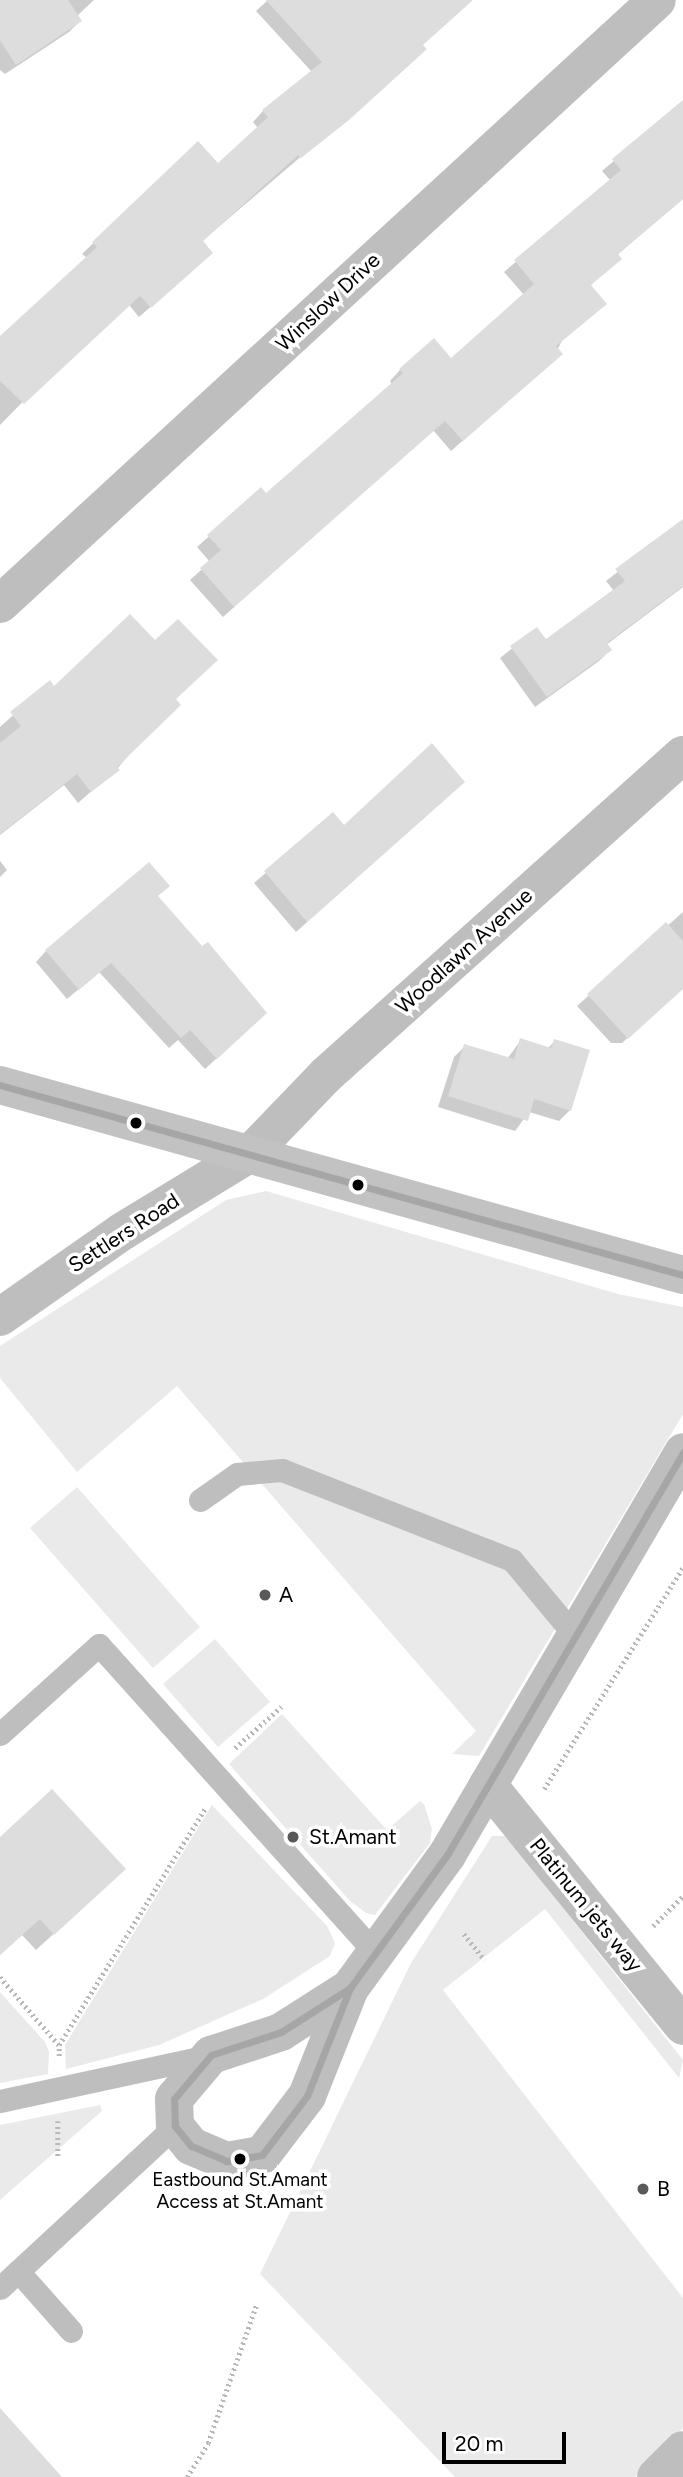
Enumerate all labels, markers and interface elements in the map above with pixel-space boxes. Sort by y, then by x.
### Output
street label: Winslow Drive [271,247,385,357]
street label: Woodlawn Avenue [390,883,538,1019]
unlabelled marker [129,1116,143,1130]
unlabelled marker [351,1178,365,1192]
street label: Settlers Road [64,1188,184,1278]
place label: A [279,1582,293,1608]
marker: A [257,1587,273,1603]
place label: St.Amant [309,1824,397,1850]
marker: St.Amant [283,1827,303,1847]
street label: Platinum jets way [524,1833,648,1977]
marker: Eastbound St.Amant Access at St.Amant [233,2152,247,2166]
place label: Eastbound St.Amant Access at St.Amant [152,2169,328,2213]
place label: B [657,2176,670,2202]
marker: B [635,2181,651,2197]
scale bar [445,2418,569,2462]
text: 20 m [455,2431,503,2456]

